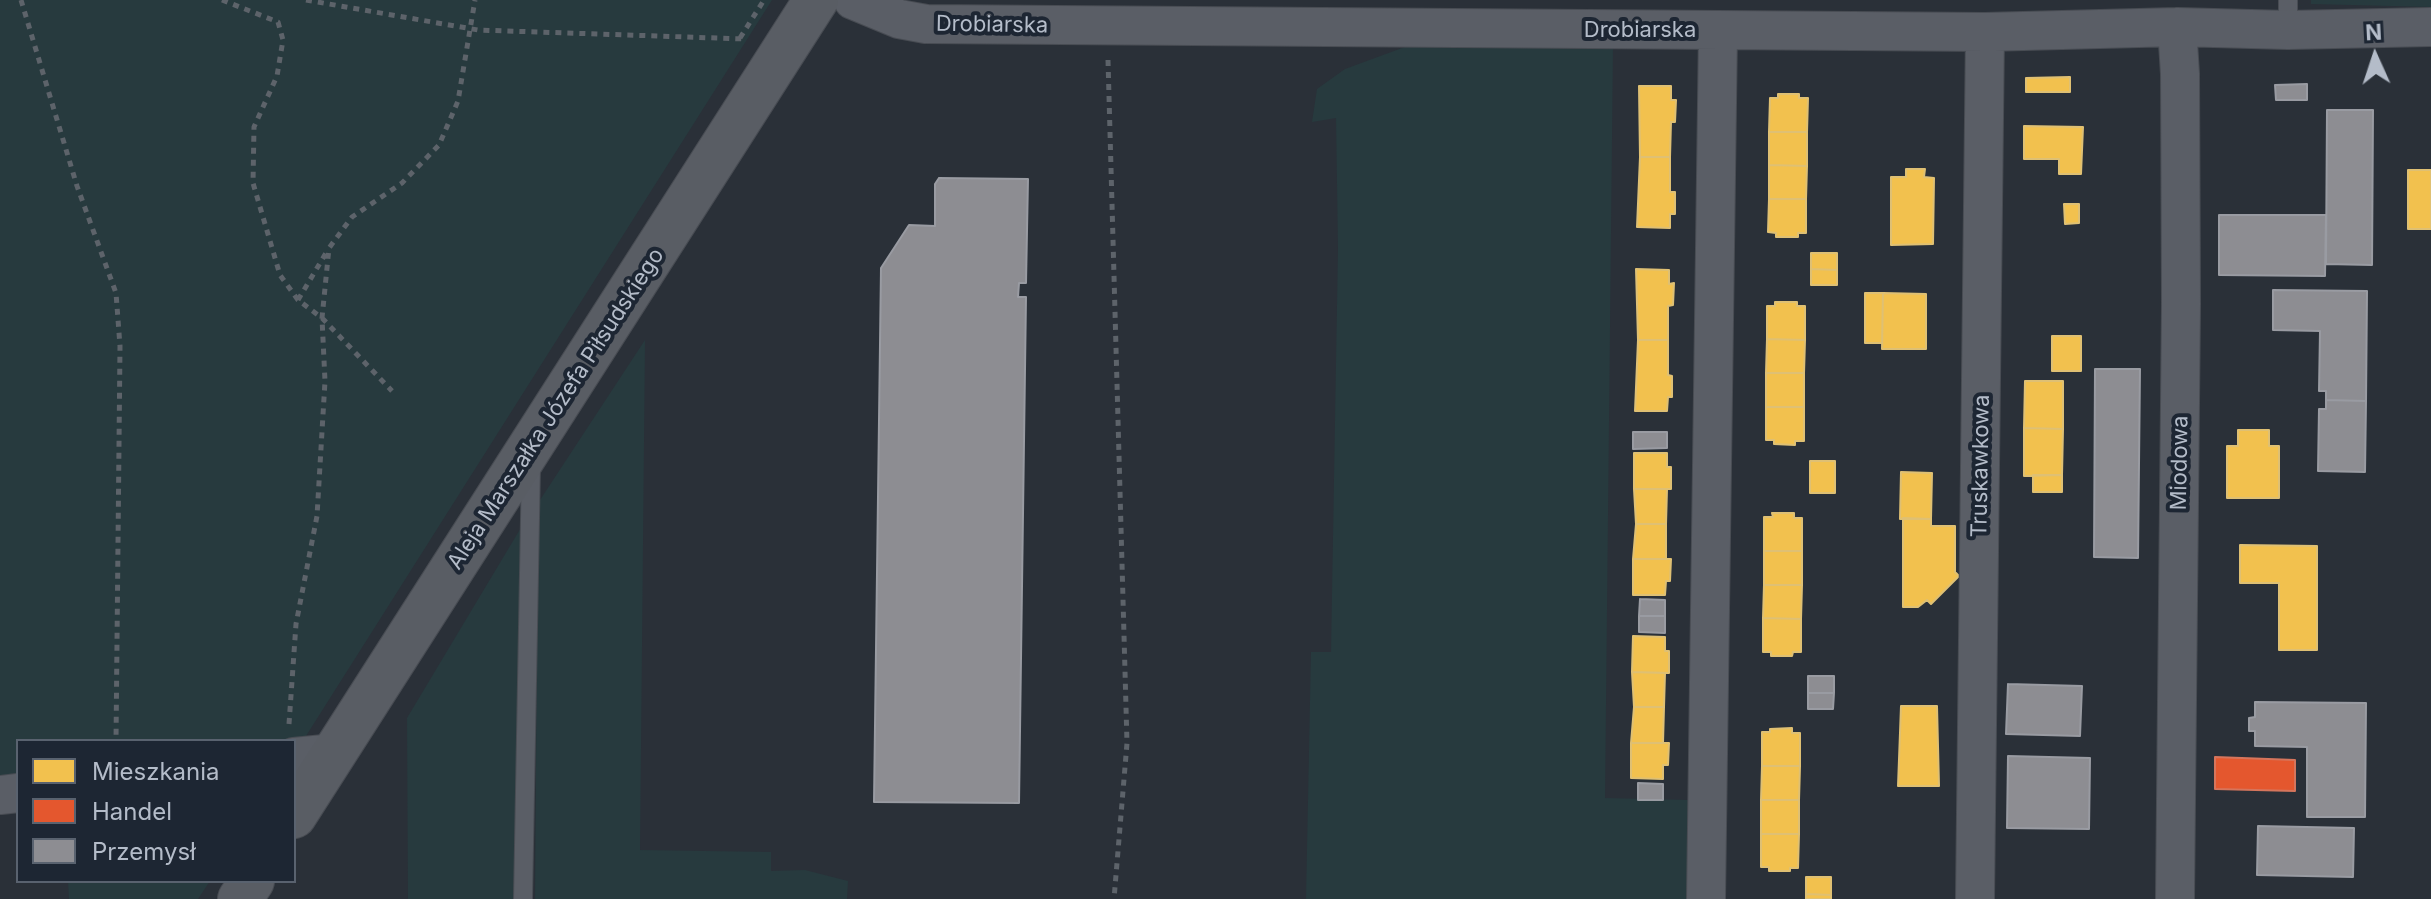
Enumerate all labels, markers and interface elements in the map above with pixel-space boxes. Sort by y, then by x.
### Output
street label: Drobiarska [936,11,1048,39]
north arrow [2335,16,2415,96]
street label: Drobiarska [1584,17,1696,43]
text: N [2365,19,2383,45]
street label: Aleja Marszałka Józefa Piłsudskiego [442,244,670,574]
street label: Truskawkowa [1967,394,1995,538]
street label: Miodowa [2166,415,2194,511]
legend [16,739,296,883]
text: Mieszkania [92,757,220,786]
text: Handel [92,797,172,826]
text: Przemysł [92,837,196,866]

